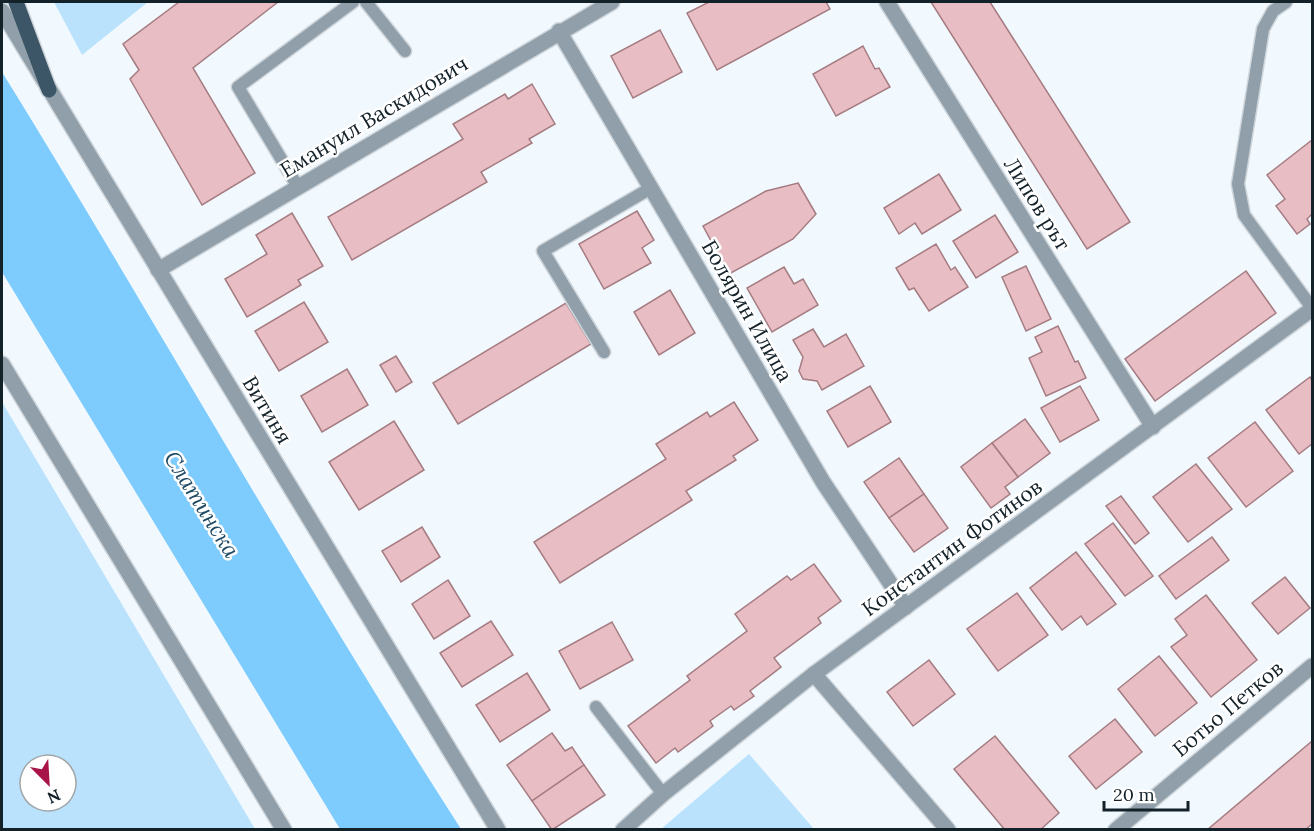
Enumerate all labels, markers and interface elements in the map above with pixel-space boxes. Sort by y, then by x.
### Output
street label: Емануил Васкидович [275,50,473,183]
street label: Липов рът [998,152,1077,255]
street label: Болярин Илица [696,235,799,387]
street label: Витиня [237,371,298,449]
water label: Слатинска [158,446,246,563]
street label: Константин Фотинов [856,473,1047,622]
street label: Ботьо Петков [1167,655,1288,763]
north arrow [18,753,78,813]
scale bar [1104,774,1188,812]
text: 20 m [1113,783,1155,806]
text: N [44,785,64,808]

